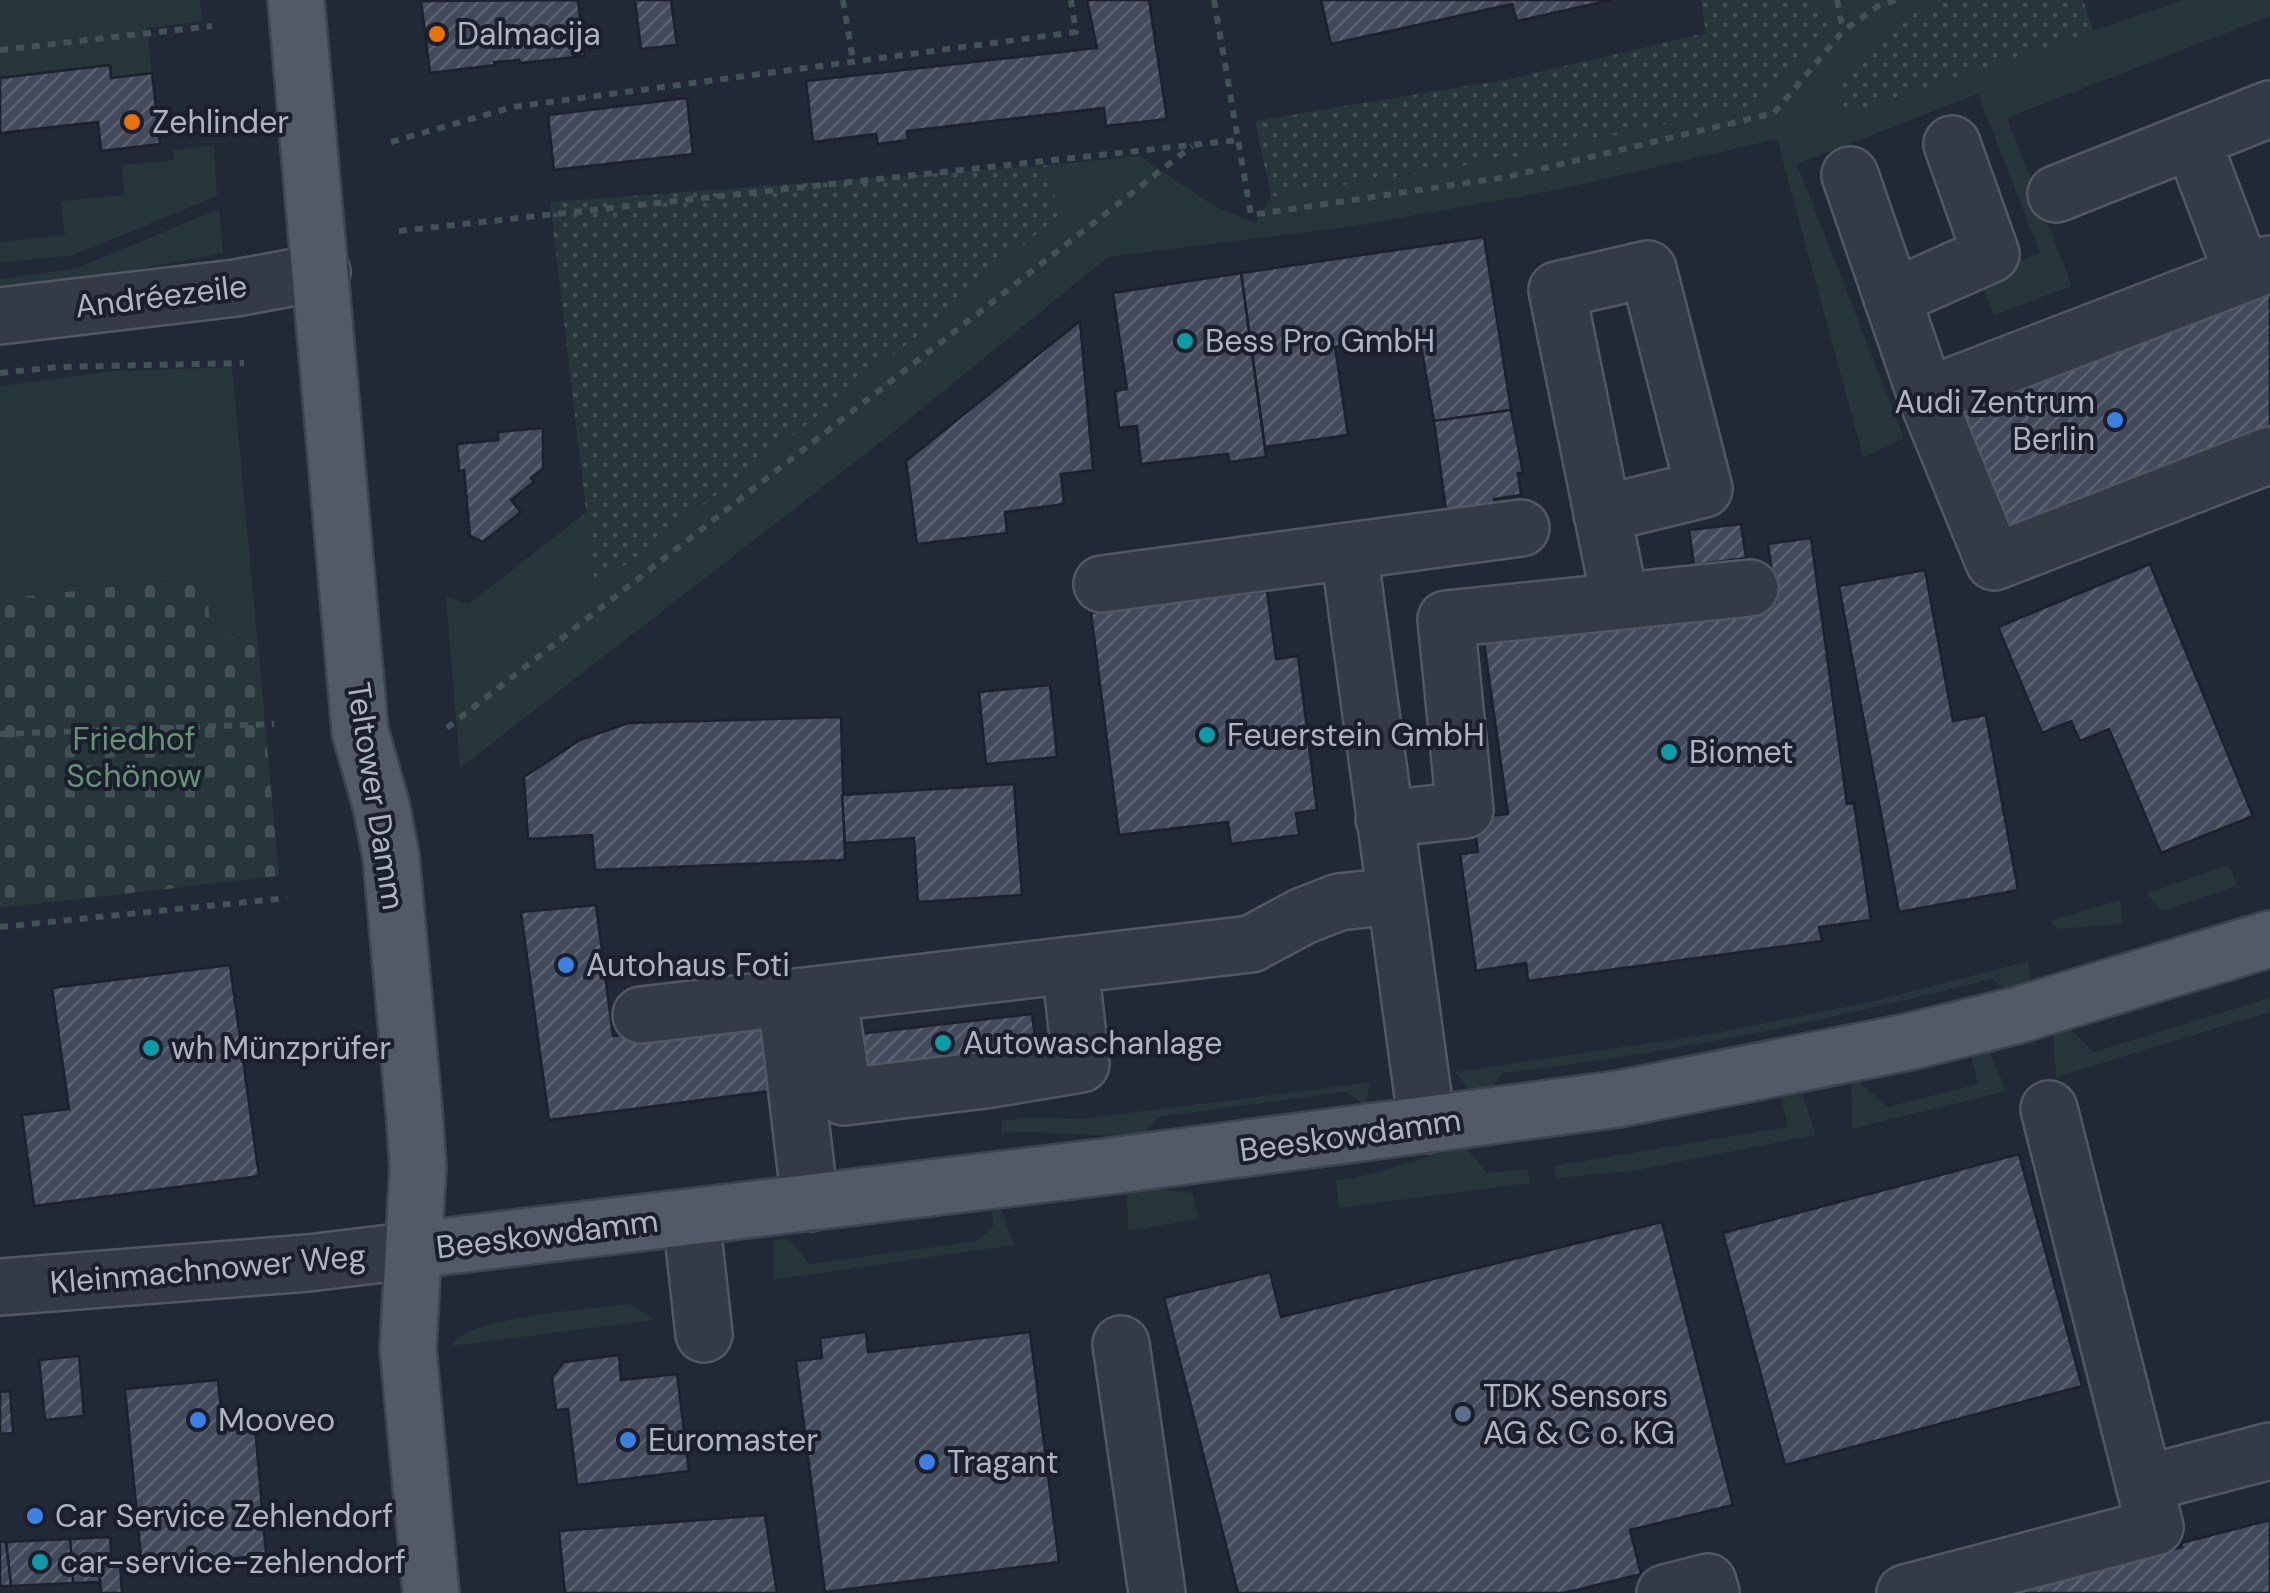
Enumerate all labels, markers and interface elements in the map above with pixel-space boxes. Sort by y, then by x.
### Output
place label: Dalmacija [457,13,601,55]
marker: Dalmacija [426,23,448,45]
place label: Zehlinder [152,101,289,143]
marker: Zehlinder [121,111,143,133]
street label: Andréezeile [73,265,249,327]
place label: Bess Pro GmbH [1205,320,1435,362]
marker: Bess Pro GmbH [1174,330,1196,352]
place label: Audi Zentrum Berlin [1894,381,2095,460]
marker: Audi Zentrum Berlin [2104,409,2126,431]
street label: Teltower Damm [337,679,415,913]
place label: Feuerstein GmbH [1227,714,1485,756]
park label: Friedhof Schönow [66,718,202,797]
marker: Feuerstein GmbH [1196,724,1218,746]
place label: Biomet [1689,731,1794,773]
marker: Biomet [1658,741,1680,763]
place label: Autohaus Foti [586,944,790,986]
marker: Autohaus Foti [555,954,577,976]
place label: Autowaschanlage [963,1022,1222,1064]
place label: wh Münzprüfer [171,1027,391,1069]
marker: Autowaschanlage [932,1032,954,1054]
marker: wh Münzprüfer [140,1037,162,1059]
street label: Beeskowdamm [1236,1099,1464,1171]
street label: Beeskowdamm [434,1200,660,1268]
street label: Kleinmachnower Weg [48,1234,368,1304]
place label: TDK Sensors AG & C o. KG [1483,1375,1675,1454]
place label: Mooveo [218,1399,335,1441]
marker: TDK Sensors AG & C o. KG [1452,1403,1474,1425]
marker: Mooveo [187,1409,209,1431]
place label: Euromaster [648,1419,818,1461]
marker: Euromaster [617,1429,639,1451]
place label: Tragant [947,1441,1059,1483]
marker: Tragant [916,1451,938,1473]
place label: Car Service Zehlendorf [55,1495,393,1537]
marker: Car Service Zehlendorf [24,1505,46,1527]
place label: car-service-zehlendorf [60,1541,406,1583]
marker: car-service-zehlendorf [29,1551,51,1573]

